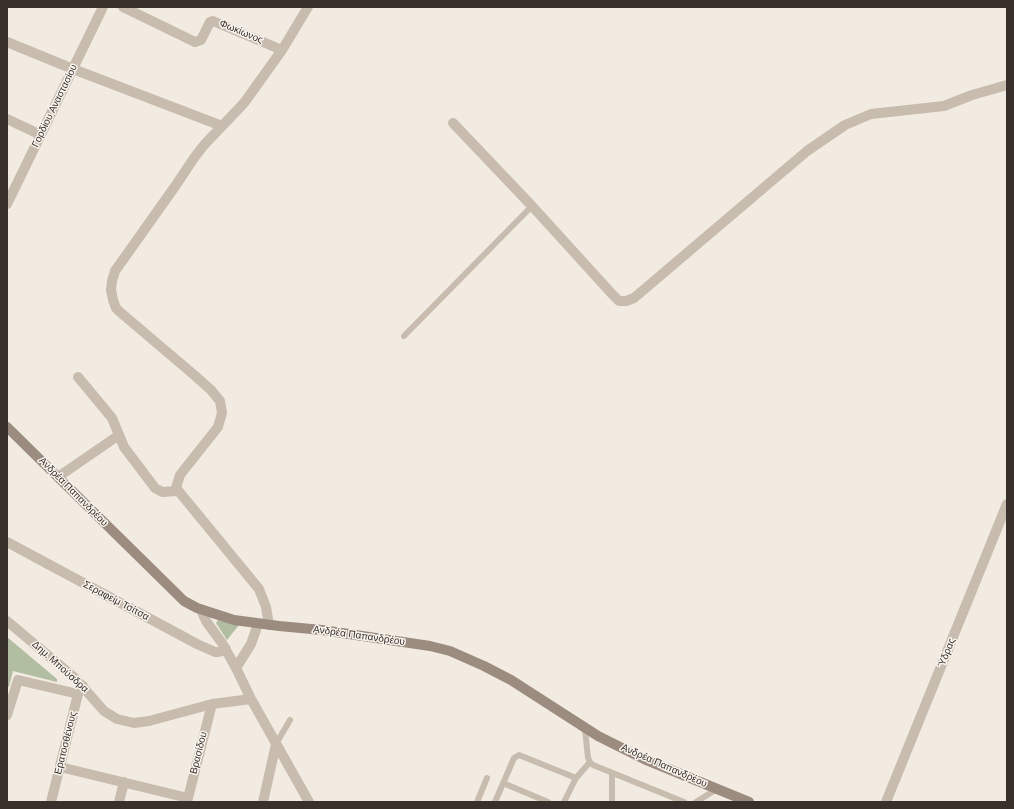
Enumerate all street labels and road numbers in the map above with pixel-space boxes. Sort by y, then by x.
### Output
street label: Φωκίωνος [217,17,265,47]
street label: Γορδίου Αναστασίου [30,63,80,149]
street label: Ανδρέα Παπανδρέου [36,455,110,529]
street label: Σεραφείμ Τσίτσα [81,579,151,623]
street label: Ανδρέα Παπανδρέου [312,624,406,648]
street label: Ύδρας [936,637,958,669]
street label: Δημ. Μπούσδρα [29,639,91,695]
street label: Ερατοσθένους [52,710,80,776]
street label: Βρασίδου [188,731,210,775]
street label: Ανδρέα Παπανδρέου [619,742,709,790]

